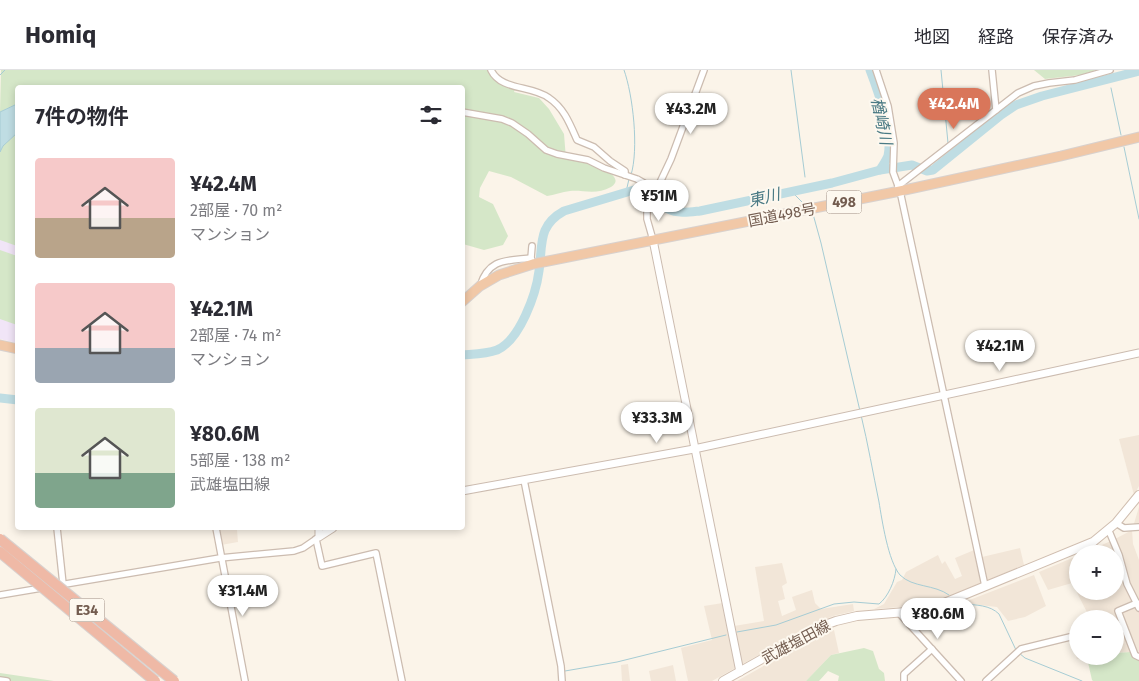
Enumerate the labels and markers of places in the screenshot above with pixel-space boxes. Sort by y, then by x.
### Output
pin: ¥42.4M [913,88,995,130]
pin: ¥43.2M [650,92,732,135]
pin: ¥51M [629,180,689,222]
pin: ¥42.1M [959,330,1041,372]
pin: ¥33.3M [616,402,698,444]
pin: ¥31.4M [202,574,284,617]
pin: ¥80.6M [897,598,979,640]

